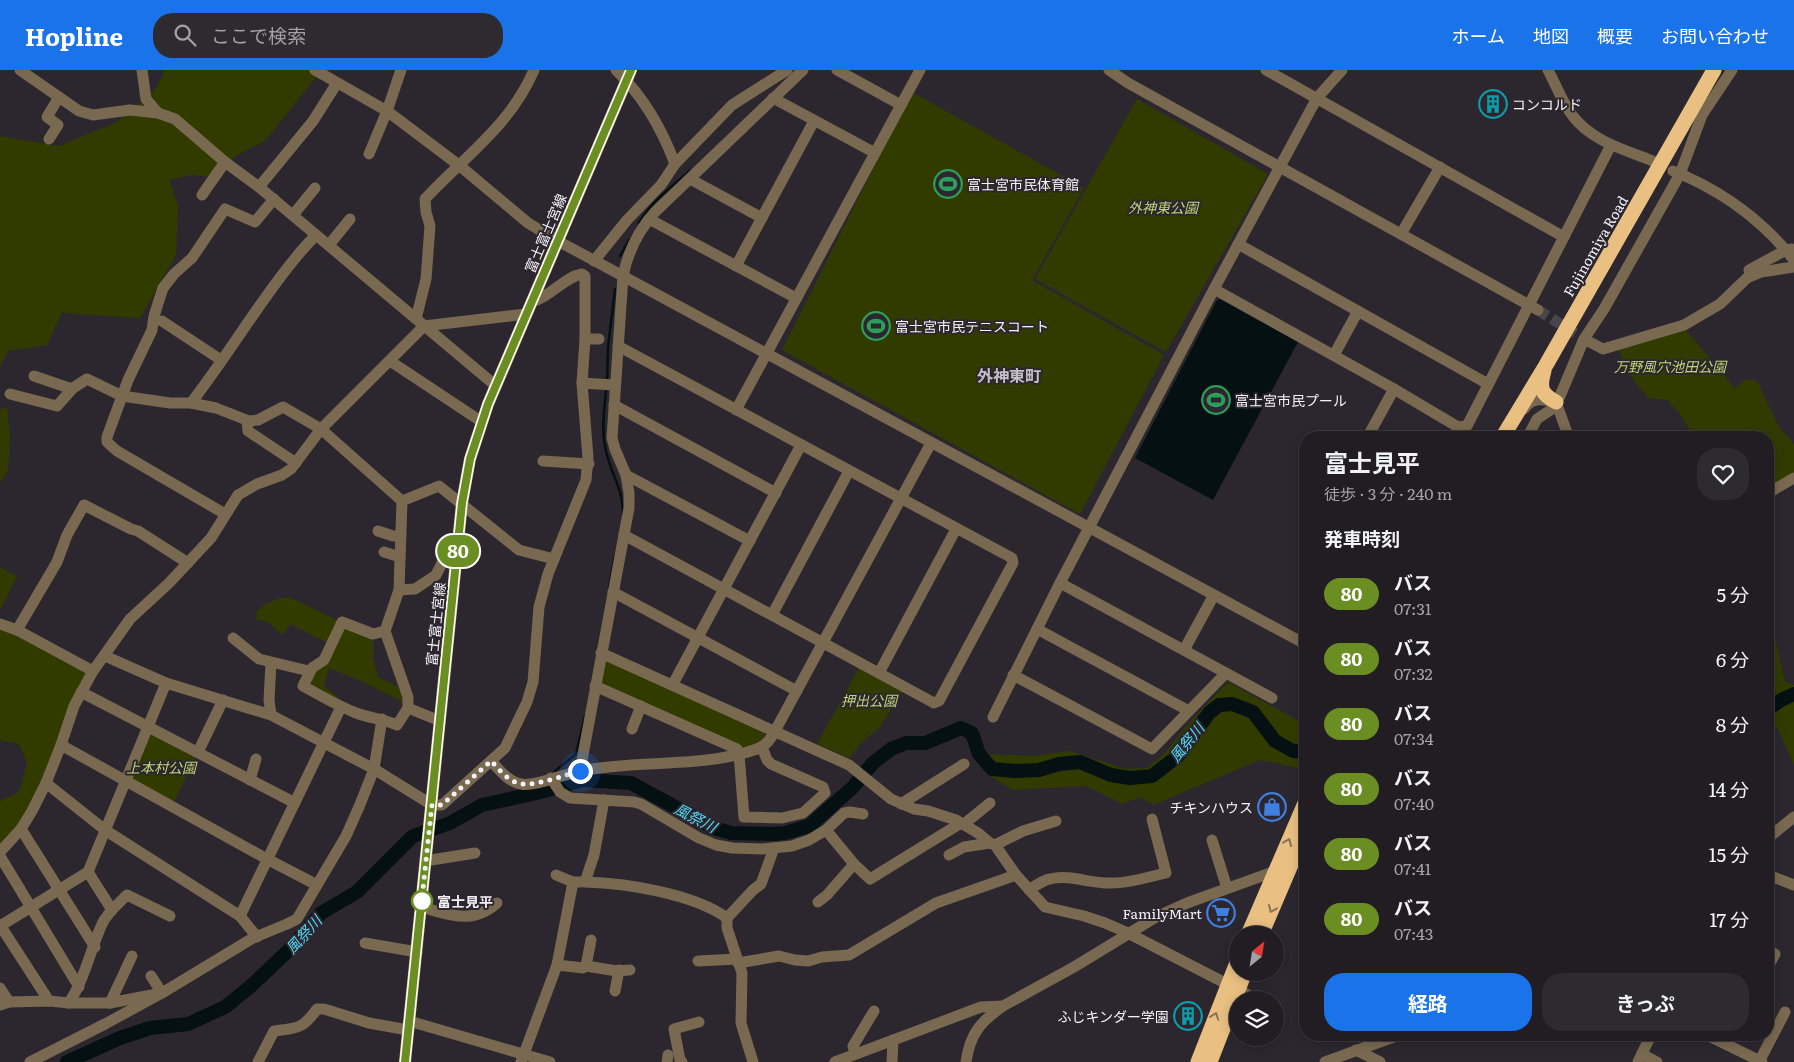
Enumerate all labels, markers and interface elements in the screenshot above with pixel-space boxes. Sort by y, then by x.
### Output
search box [153,13,503,58]
text: Hopline [25,18,123,53]
icon: search [171,21,199,49]
text: ここで検索 [211,21,306,49]
text: ホーム [1452,22,1505,49]
text: 地図 [1533,22,1569,49]
text: 概要 [1597,22,1633,49]
text: お問い合わせ [1661,22,1769,49]
building icon: コンコルド [1478,89,1508,119]
place label: コンコルド [1512,94,1582,114]
sports icon: 富士宮市民体育館 [933,169,963,199]
place label: 富士宮市民体育館 [967,174,1079,194]
street label: 富士富士宮線 [519,190,571,276]
street label: Fujinomiya Road [1558,192,1632,300]
park label: 外神東公園 [1128,197,1200,217]
sports icon: 富士宮市民テニスコート [861,311,891,341]
place label: 富士宮市民テニスコート [895,316,1049,336]
park label: 万野風穴池田公園 [1614,356,1728,376]
district label: 外神東町 [977,363,1041,387]
sports icon: 富士宮市民プール [1201,385,1231,415]
place label: 富士宮市民プール [1235,390,1347,410]
text: 富士見平 [1324,444,1420,479]
button: heart [1697,448,1749,500]
text: 徒歩 · 3 分 · 240 m [1324,481,1452,505]
text: 発車時刻 [1324,524,1400,552]
line badge: 80 [436,535,480,567]
text: 80 [447,537,469,564]
text: バス [1394,568,1432,596]
text: 80 [1341,580,1362,607]
text: 5 分 [1717,580,1749,608]
street label: 富士富士宮線 [421,581,449,667]
text: 07:31 [1394,596,1431,620]
text: バス [1394,633,1432,661]
text: 80 [1341,645,1362,672]
text: 6 分 [1716,645,1749,673]
text: 07:32 [1394,661,1433,685]
park label: 押出公園 [841,690,899,710]
text: バス [1394,698,1432,726]
text: 80 [1341,710,1362,737]
text: 8 分 [1716,710,1749,738]
water label: 風祭川 [1163,716,1210,767]
text: 07:34 [1394,726,1434,750]
park label: 上本村公園 [126,757,198,777]
your location [568,759,593,784]
text: バス [1394,763,1432,791]
text: 80 [1341,775,1362,802]
text: 14 分 [1709,775,1749,803]
text: 07:40 [1394,791,1434,815]
shop icon: チキンハウス [1257,792,1287,822]
water label: 風祭川 [671,797,723,838]
place label: チキンハウス [1169,797,1253,817]
text: バス [1394,828,1432,856]
one-way arrow [1281,838,1292,847]
text: 80 [1341,840,1362,867]
text: 15 分 [1709,840,1749,868]
text: 07:41 [1394,856,1431,880]
marker: 富士見平 [411,890,433,912]
place label: 富士見平 [437,891,493,911]
text: バス [1394,893,1432,921]
supermarket icon: FamilyMart [1206,898,1236,928]
place label: FamilyMart [1123,903,1202,923]
one-way arrow [1267,904,1278,913]
text: 80 [1341,905,1362,932]
text: 17 分 [1709,905,1749,933]
water label: 風祭川 [279,908,328,958]
text: 07:43 [1394,921,1434,945]
north arrow [1229,926,1284,981]
map controls [1229,926,1284,1046]
button: 経路 [1324,973,1532,1031]
button: きっぷ [1542,973,1749,1031]
button: layers [1229,991,1284,1046]
building icon: ふじキンダー学園 [1173,1001,1203,1031]
place label: ふじキンダー学園 [1057,1006,1169,1026]
one-way arrow [1209,1013,1219,1021]

